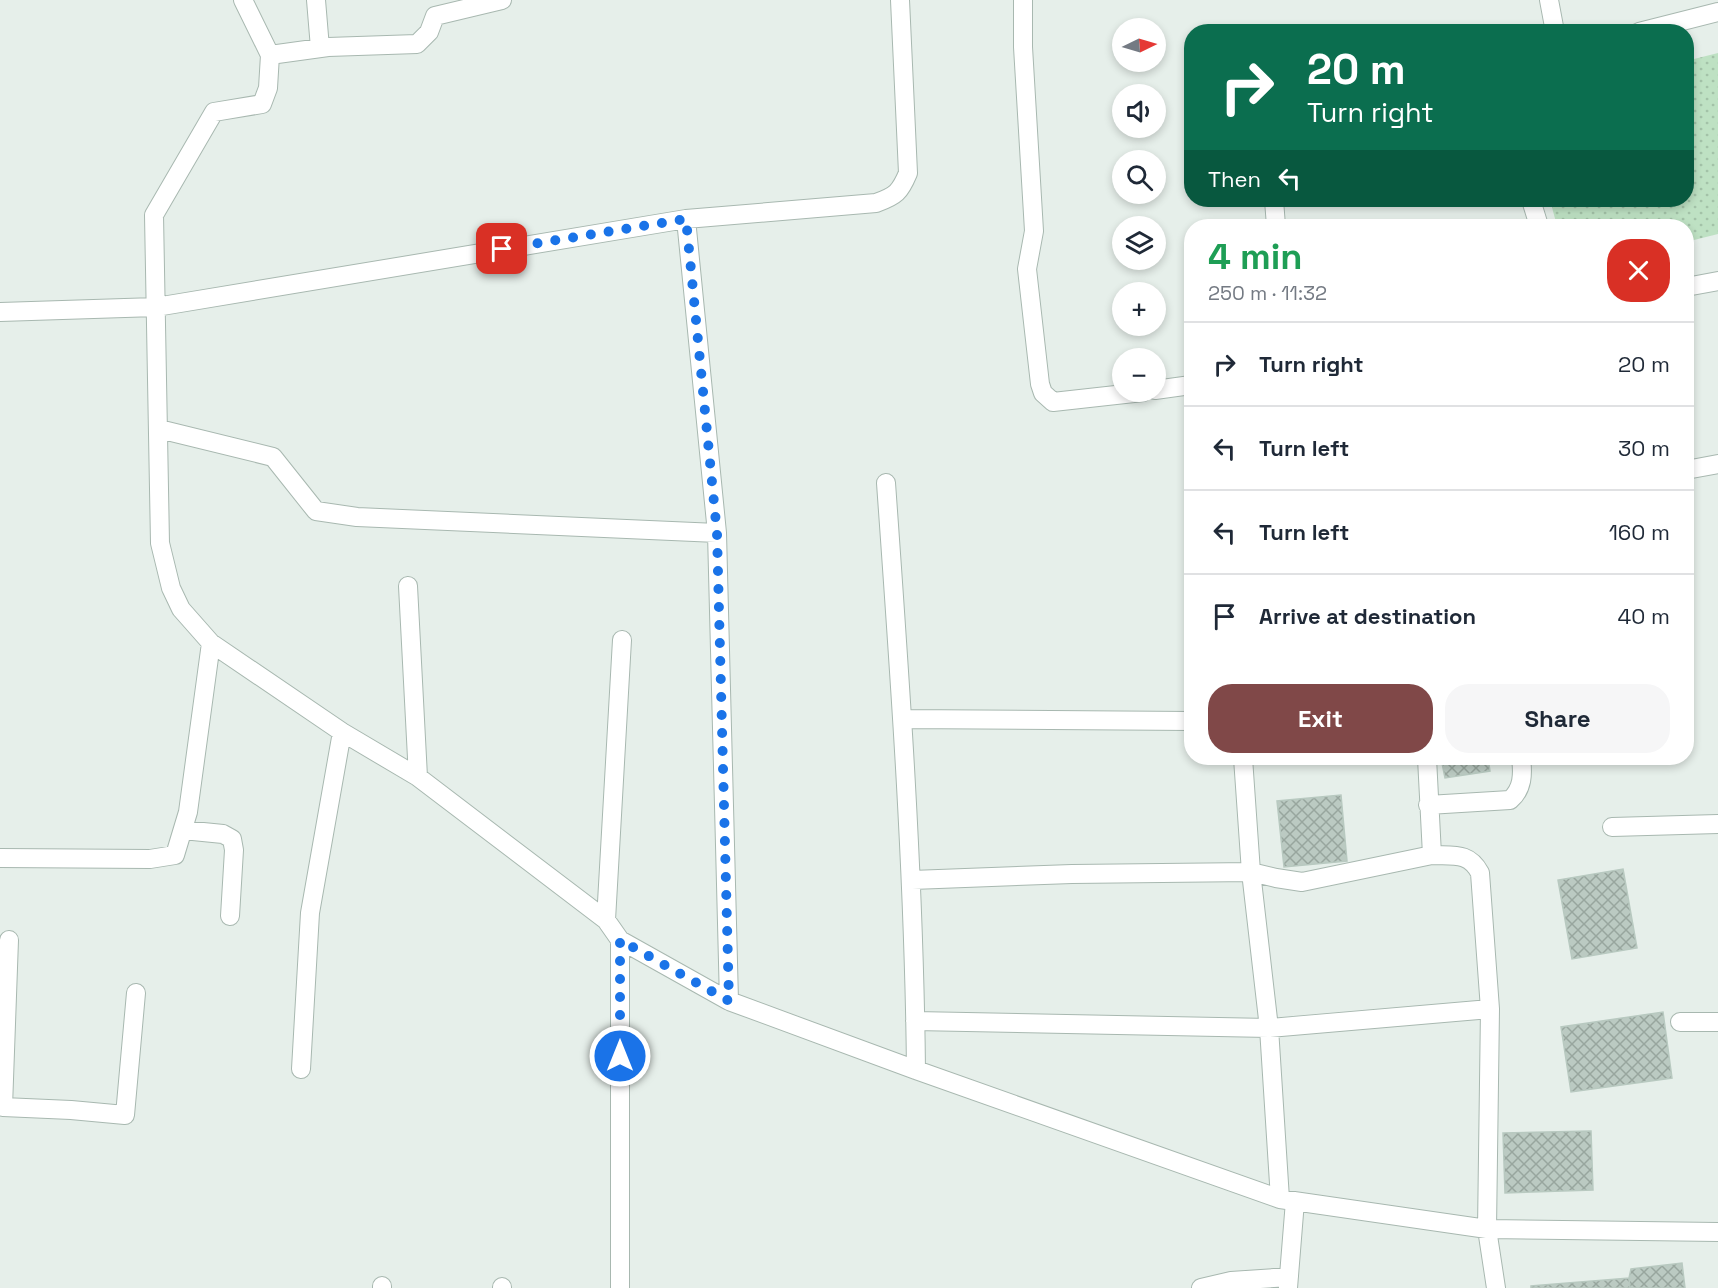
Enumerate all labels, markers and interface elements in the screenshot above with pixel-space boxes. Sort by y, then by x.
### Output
north arrow [1112,18,1166,72]
map controls [1112,18,1166,402]
text: 20 m [1307,43,1406,96]
icon: right [1208,48,1286,126]
button: sound [1112,84,1166,138]
text: Turn right [1307,95,1434,130]
button: search [1112,150,1166,204]
icon: left [1273,162,1306,195]
text: Then [1208,165,1261,193]
button: layers [1112,216,1166,270]
pin [476,223,527,274]
icon: arrive [485,232,518,265]
text: 4 min [1208,234,1303,280]
button: close [1607,239,1670,302]
text: 250 m · 11:32 [1208,280,1327,306]
button: + [1112,282,1166,336]
button: − [1112,348,1166,402]
icon: right [1208,348,1241,381]
text: Turn right [1259,350,1364,378]
text: 20 m [1618,350,1670,378]
icon: left [1208,432,1241,465]
text: Turn left [1259,434,1349,462]
text: 30 m [1618,434,1670,462]
icon: left [1208,516,1241,549]
text: Turn left [1259,518,1349,546]
text: 160 m [1609,518,1670,546]
icon: arrive [1208,600,1241,633]
text: Arrive at destination [1259,602,1476,630]
text: 40 m [1618,602,1670,630]
button: Exit [1208,684,1433,753]
button: Share [1445,684,1670,753]
position arrow [588,1024,652,1088]

